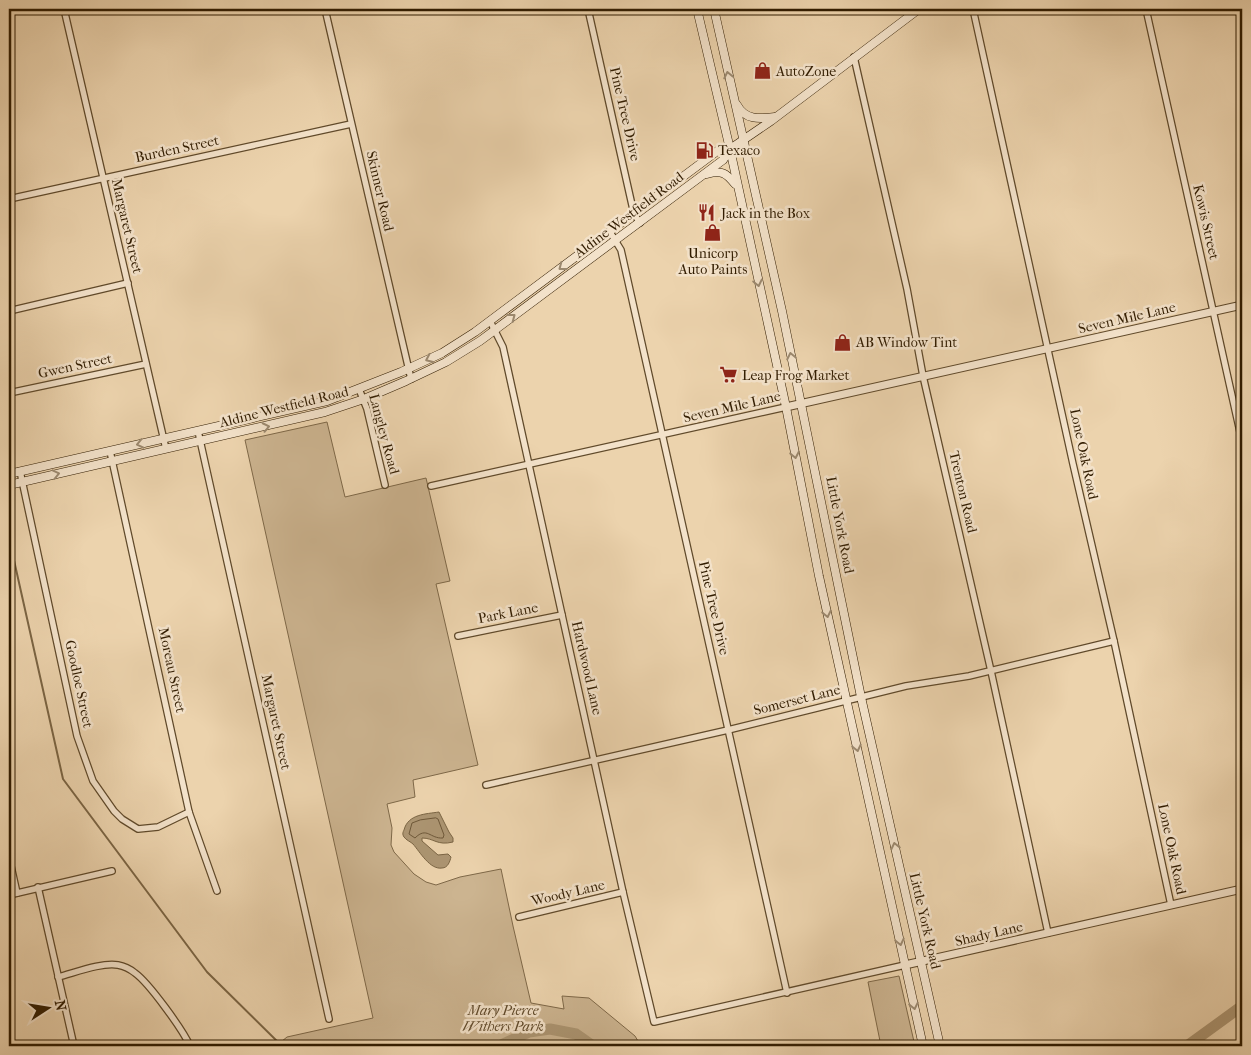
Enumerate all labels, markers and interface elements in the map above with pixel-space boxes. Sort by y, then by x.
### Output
shop icon: AutoZone [752,61,772,81]
place label: AutoZone [775,63,836,80]
street label: Pine Tree Drive [606,65,644,163]
one-way arrow [723,71,734,80]
street label: Burden Street [133,132,221,166]
fuel station icon: Texaco [694,140,714,160]
place label: Texaco [718,142,760,159]
street label: Skinner Road [363,149,398,233]
street label: Aldine Westfield Road [570,168,687,262]
street label: Margaret Street [108,177,146,275]
street label: Kowis Street [1189,183,1223,261]
restaurant icon: Jack in the Box [697,203,717,223]
place label: Jack in the Box [720,205,811,222]
shop icon: Unicorp Auto Paints [703,223,723,243]
place label: Unicorp Auto Paints [677,245,748,278]
one-way arrow [558,261,568,270]
one-way arrow [752,278,763,287]
street label: Seven Mile Lane [1077,299,1177,337]
one-way arrow [506,315,515,323]
shop icon: AB Window Tint [832,332,852,352]
place label: AB Window Tint [855,334,957,351]
street label: Gwen Street [37,350,113,382]
one-way arrow [425,352,434,363]
one-way arrow [787,352,797,361]
supermarket icon: Leap Frog Market [718,365,738,385]
place label: Leap Frog Market [742,367,850,384]
street label: Aldine Westfield Road [217,383,351,432]
street label: Seven Mile Lane [682,388,782,426]
street label: Langley Road [365,392,403,476]
street label: Lone Oak Road [1066,407,1102,501]
one-way arrow [261,422,270,433]
one-way arrow [135,438,144,449]
street label: Trenton Road [945,449,981,535]
one-way arrow [789,451,800,460]
one-way arrow [52,469,61,480]
street label: Little York Road [822,475,858,575]
street label: Pine Tree Drive [695,559,733,657]
street label: Park Lane [477,599,540,627]
one-way arrow [821,610,832,619]
street label: Hardwood Lane [568,619,606,717]
street label: Moreau Street [155,626,189,714]
street label: Goodloe Street [61,638,97,730]
street label: Margaret Street [258,673,294,771]
street label: Somerset Lane [752,681,842,719]
one-way arrow [851,744,862,753]
street label: Lone Oak Road [1154,802,1190,896]
one-way arrow [890,841,901,850]
street label: Little York Road [906,871,944,971]
street label: Woody Lane [529,876,606,910]
street label: Shady Lane [953,918,1025,950]
one-way arrow [894,938,905,947]
north arrow [22,982,72,1032]
text: N [51,998,70,1013]
one-way arrow [908,1001,919,1010]
park label: Mary Pierce Withers Park [462,1002,544,1035]

